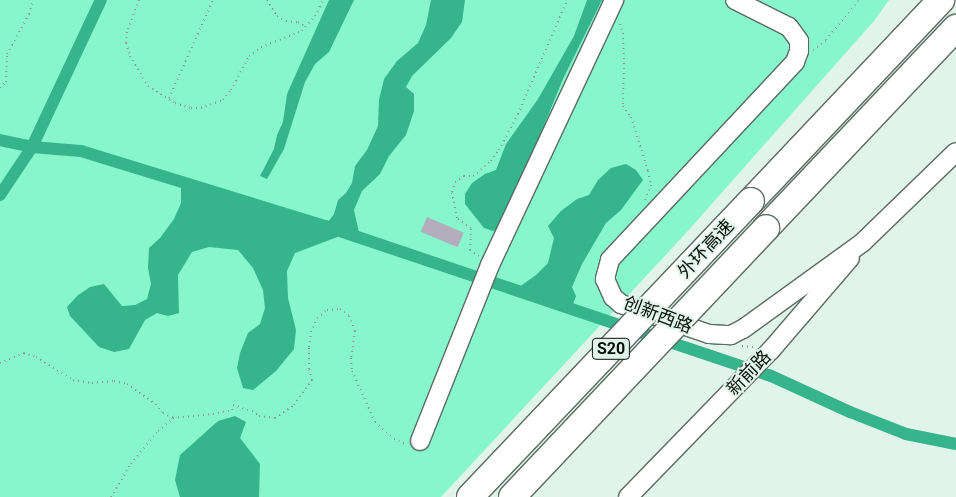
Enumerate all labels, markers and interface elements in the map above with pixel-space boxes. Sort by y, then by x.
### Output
street label: 外环高速 [674,215,738,283]
street label: 创新西路 [621,292,695,338]
road number: S20 [591,336,631,362]
street label: 新前路 [722,346,776,400]

